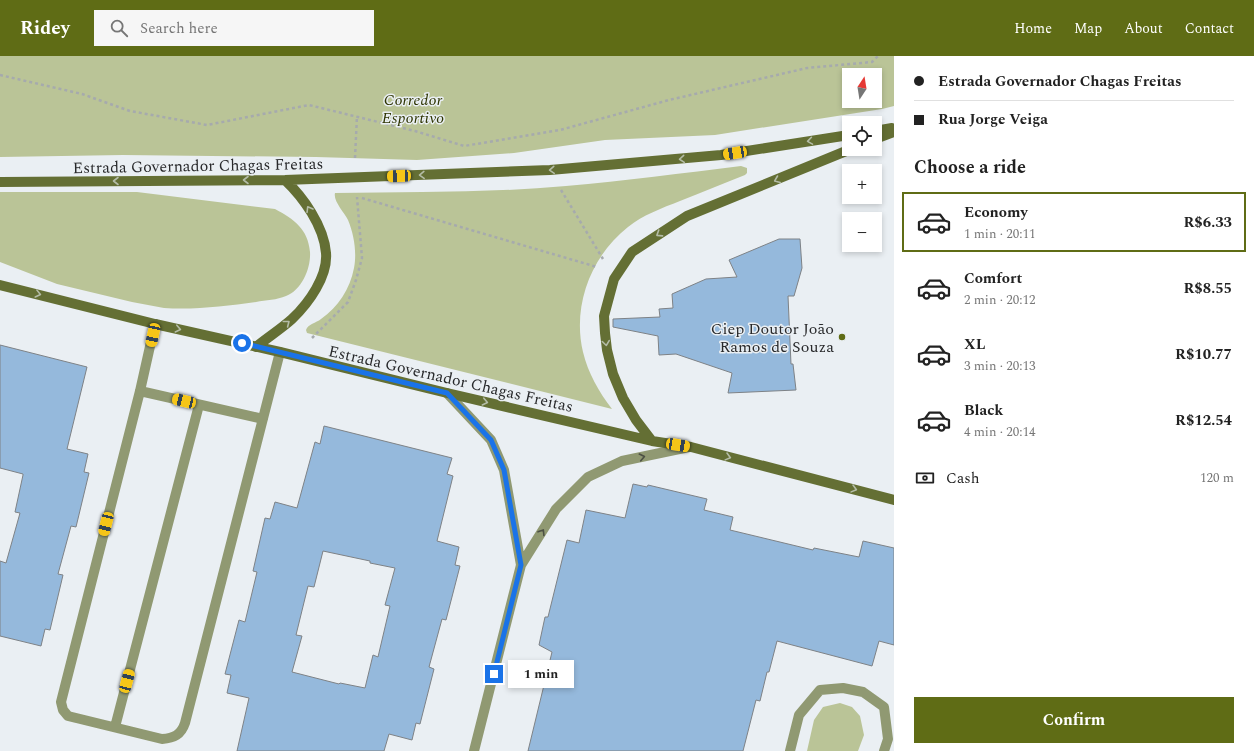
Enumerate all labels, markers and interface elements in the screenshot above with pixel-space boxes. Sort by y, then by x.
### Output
search box [94,10,374,46]
text: Ridey [20,14,70,43]
icon: search [108,17,130,39]
text: Search here [140,17,218,40]
text: Home [1014,18,1052,39]
text: Map [1074,18,1102,39]
text: About [1124,18,1163,39]
text: Contact [1185,18,1234,39]
north arrow [842,68,882,108]
map controls [842,68,882,252]
text: Estrada Governador Chagas Freitas [938,70,1182,93]
park label: Corredor Esportivo [382,88,444,130]
text: Rua Jorge Veiga [938,108,1048,131]
button: locate [842,116,882,156]
one-way arrow [807,136,814,145]
car [722,145,748,161]
street label: Estrada Governador Chagas Freitas [73,152,323,180]
one-way arrow [679,154,685,163]
text: Choose a ride [914,154,1026,181]
button: + [842,164,882,204]
one-way arrow [549,165,555,174]
car [387,170,411,182]
one-way arrow [419,170,425,179]
one-way arrow [773,175,780,183]
one-way arrow [243,176,249,184]
one-way arrow [113,177,119,185]
text: Economy [964,201,1028,224]
icon: car [916,204,952,240]
one-way arrow [306,206,313,213]
text: R$6.33 [1183,211,1232,234]
button: − [842,212,882,252]
text: 1 min · 20:11 [964,224,1036,244]
one-way arrow [656,230,663,237]
text: Comfort [964,267,1022,290]
icon: car [916,270,952,306]
text: R$8.55 [1183,277,1232,300]
one-way arrow [35,290,41,298]
text: 2 min · 20:12 [964,290,1036,310]
place label: Ciep Doutor João Ramos de Souza [711,317,834,359]
one-way arrow [283,320,290,327]
car [145,322,161,348]
one-way arrow [174,324,181,332]
marker: Ciep Doutor João Ramos de Souza [837,332,847,342]
text: XL [964,333,985,356]
route start [233,334,251,352]
icon: car [916,336,952,372]
street label: Estrada Governador Chagas Freitas [326,339,576,419]
one-way arrow [601,340,610,346]
text: R$10.77 [1175,343,1232,366]
text: 3 min · 20:13 [964,356,1036,376]
car [171,392,197,410]
one-way arrow [482,397,488,405]
text: Black [964,399,1003,422]
icon: car [916,402,952,438]
text: R$12.54 [1175,409,1232,432]
text: 4 min · 20:14 [964,422,1036,442]
car [665,437,691,453]
one-way arrow [725,452,732,460]
one-way arrow [639,453,645,461]
icon: cash [914,467,936,489]
text: Cash [946,467,979,490]
text: 120 m [1200,468,1234,488]
one-way arrow [851,485,857,493]
car [97,511,115,537]
one-way arrow [537,529,544,536]
callout: 1 min [508,660,574,688]
text: 1 min [524,664,558,684]
route end [485,665,503,683]
car [118,668,136,694]
button: Confirm [914,697,1234,743]

